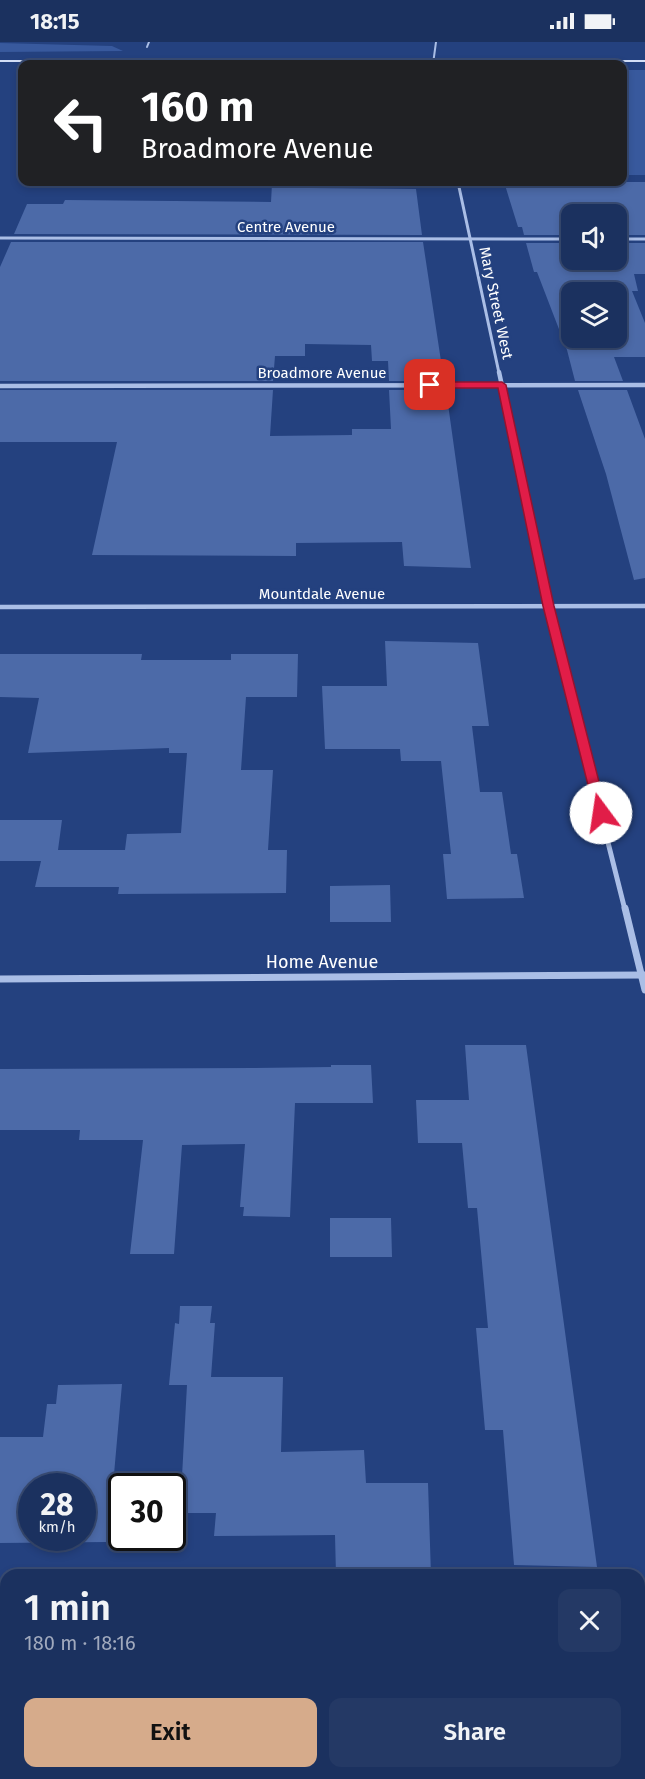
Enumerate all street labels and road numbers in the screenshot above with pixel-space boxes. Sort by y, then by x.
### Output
street label: Centre Avenue [237,218,335,236]
street label: Mary Street West [475,245,517,361]
street label: Broadmore Avenue [257,364,387,382]
street label: Mountdale Avenue [259,585,385,603]
street label: Home Avenue [266,951,378,973]

